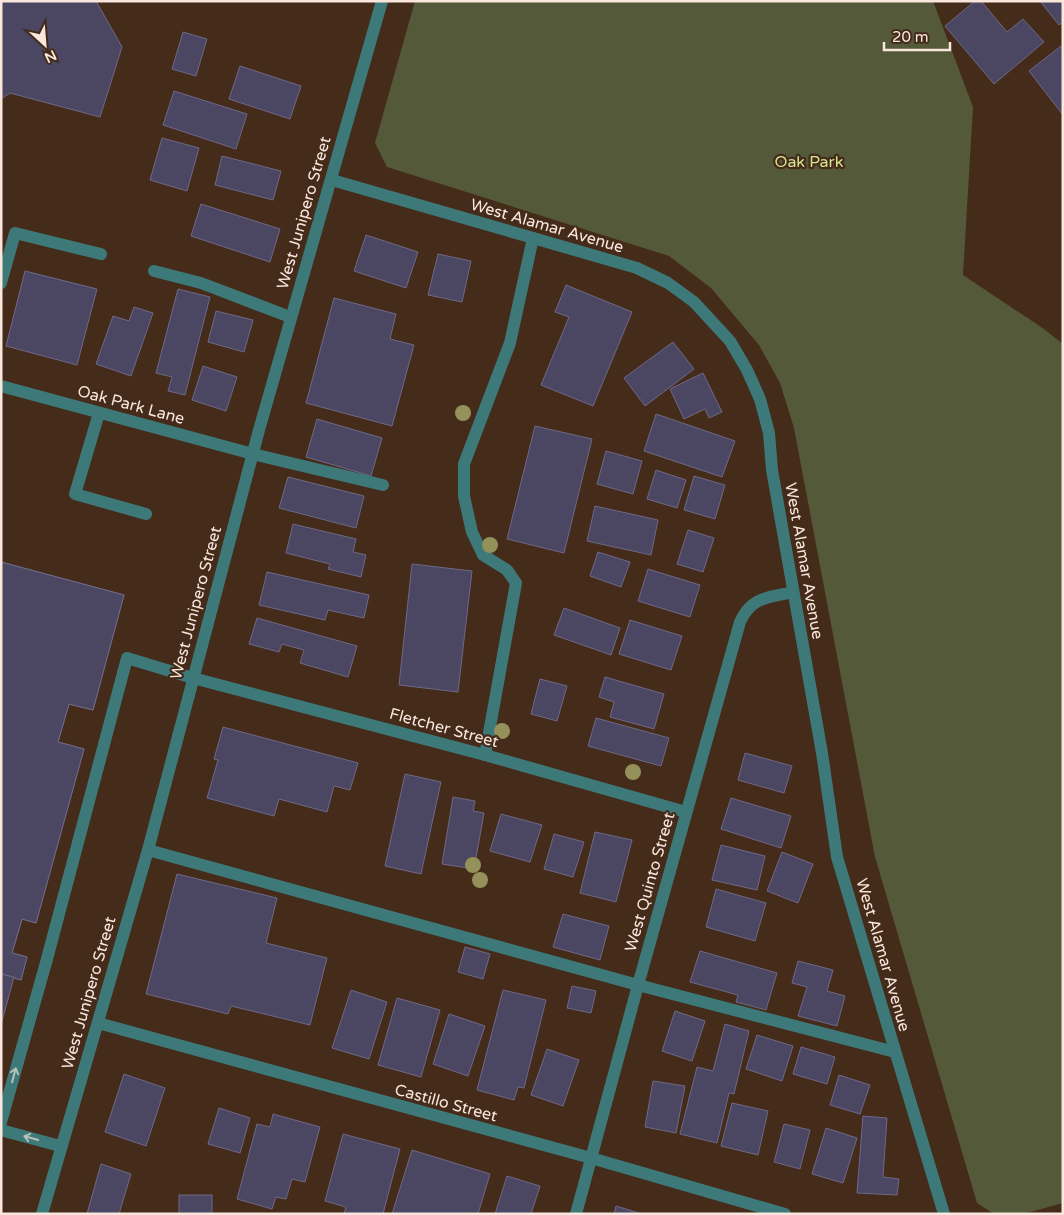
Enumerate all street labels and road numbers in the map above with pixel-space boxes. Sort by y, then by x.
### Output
street label: West Junipero Street [273,134,335,292]
street label: West Alamar Avenue [468,195,626,257]
street label: Oak Park Lane [75,381,187,429]
street label: West Alamar Avenue [780,481,828,641]
street label: West Junipero Street [166,524,226,682]
street label: Fletcher Street [387,704,501,752]
street label: West Quinto Street [621,810,679,954]
street label: West Alamar Avenue [852,876,914,1034]
street label: West Junipero Street [58,914,120,1072]
street label: Castillo Street [392,1080,500,1126]

